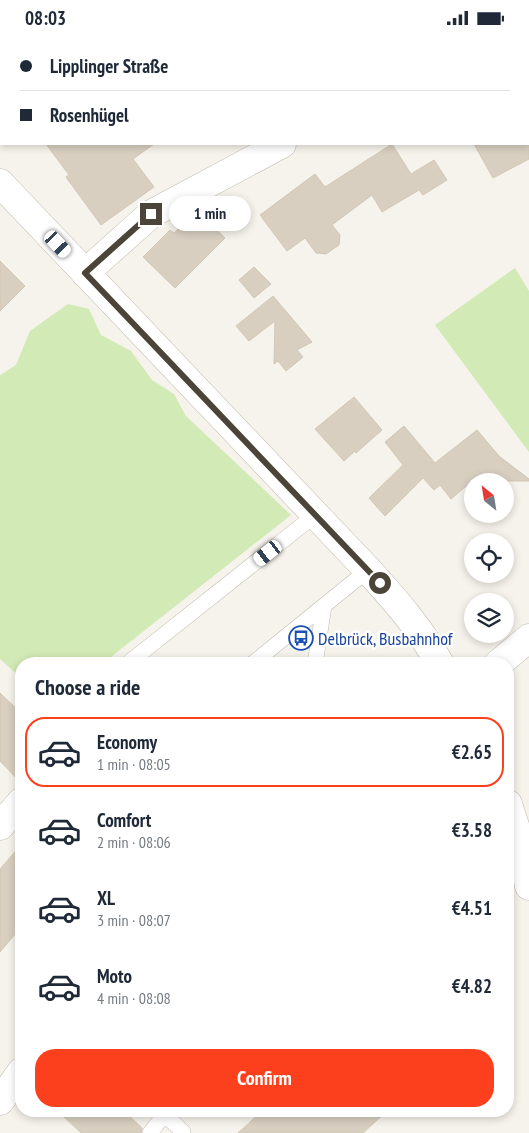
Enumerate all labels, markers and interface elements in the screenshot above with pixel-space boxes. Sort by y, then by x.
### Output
text: 08:03 [25,6,66,30]
text: Lipplinger Straße [50,54,168,78]
text: Rosenhügel [50,103,129,127]
callout: 1 min [168,197,251,231]
route end [140,203,162,225]
text: 1 min [194,203,226,223]
car [42,228,73,260]
north arrow [464,473,514,523]
map controls [464,473,514,643]
button: locate [464,533,514,583]
car [251,538,284,568]
route start [369,572,391,594]
button: layers [464,593,514,643]
bus stop icon: Delbrück, Busbahnhof [288,625,314,651]
place label: Delbrück, Busbahnhof [318,627,454,650]
text: Choose a ride [35,673,140,701]
icon: car [37,730,82,775]
text: Economy [97,730,157,754]
text: €2.65 [452,740,492,764]
text: 1 min · 08:05 [97,754,171,774]
icon: car [37,808,82,853]
text: Comfort [97,808,151,832]
text: €3.58 [452,818,492,842]
text: 2 min · 08:06 [97,832,171,852]
icon: car [37,886,82,931]
text: XL [97,886,115,910]
text: €4.51 [452,896,492,920]
text: 3 min · 08:07 [97,910,171,930]
icon: car [37,964,82,1009]
text: Moto [97,964,132,988]
text: €4.82 [452,974,492,998]
text: 4 min · 08:08 [97,988,171,1008]
button: Confirm [35,1049,494,1107]

